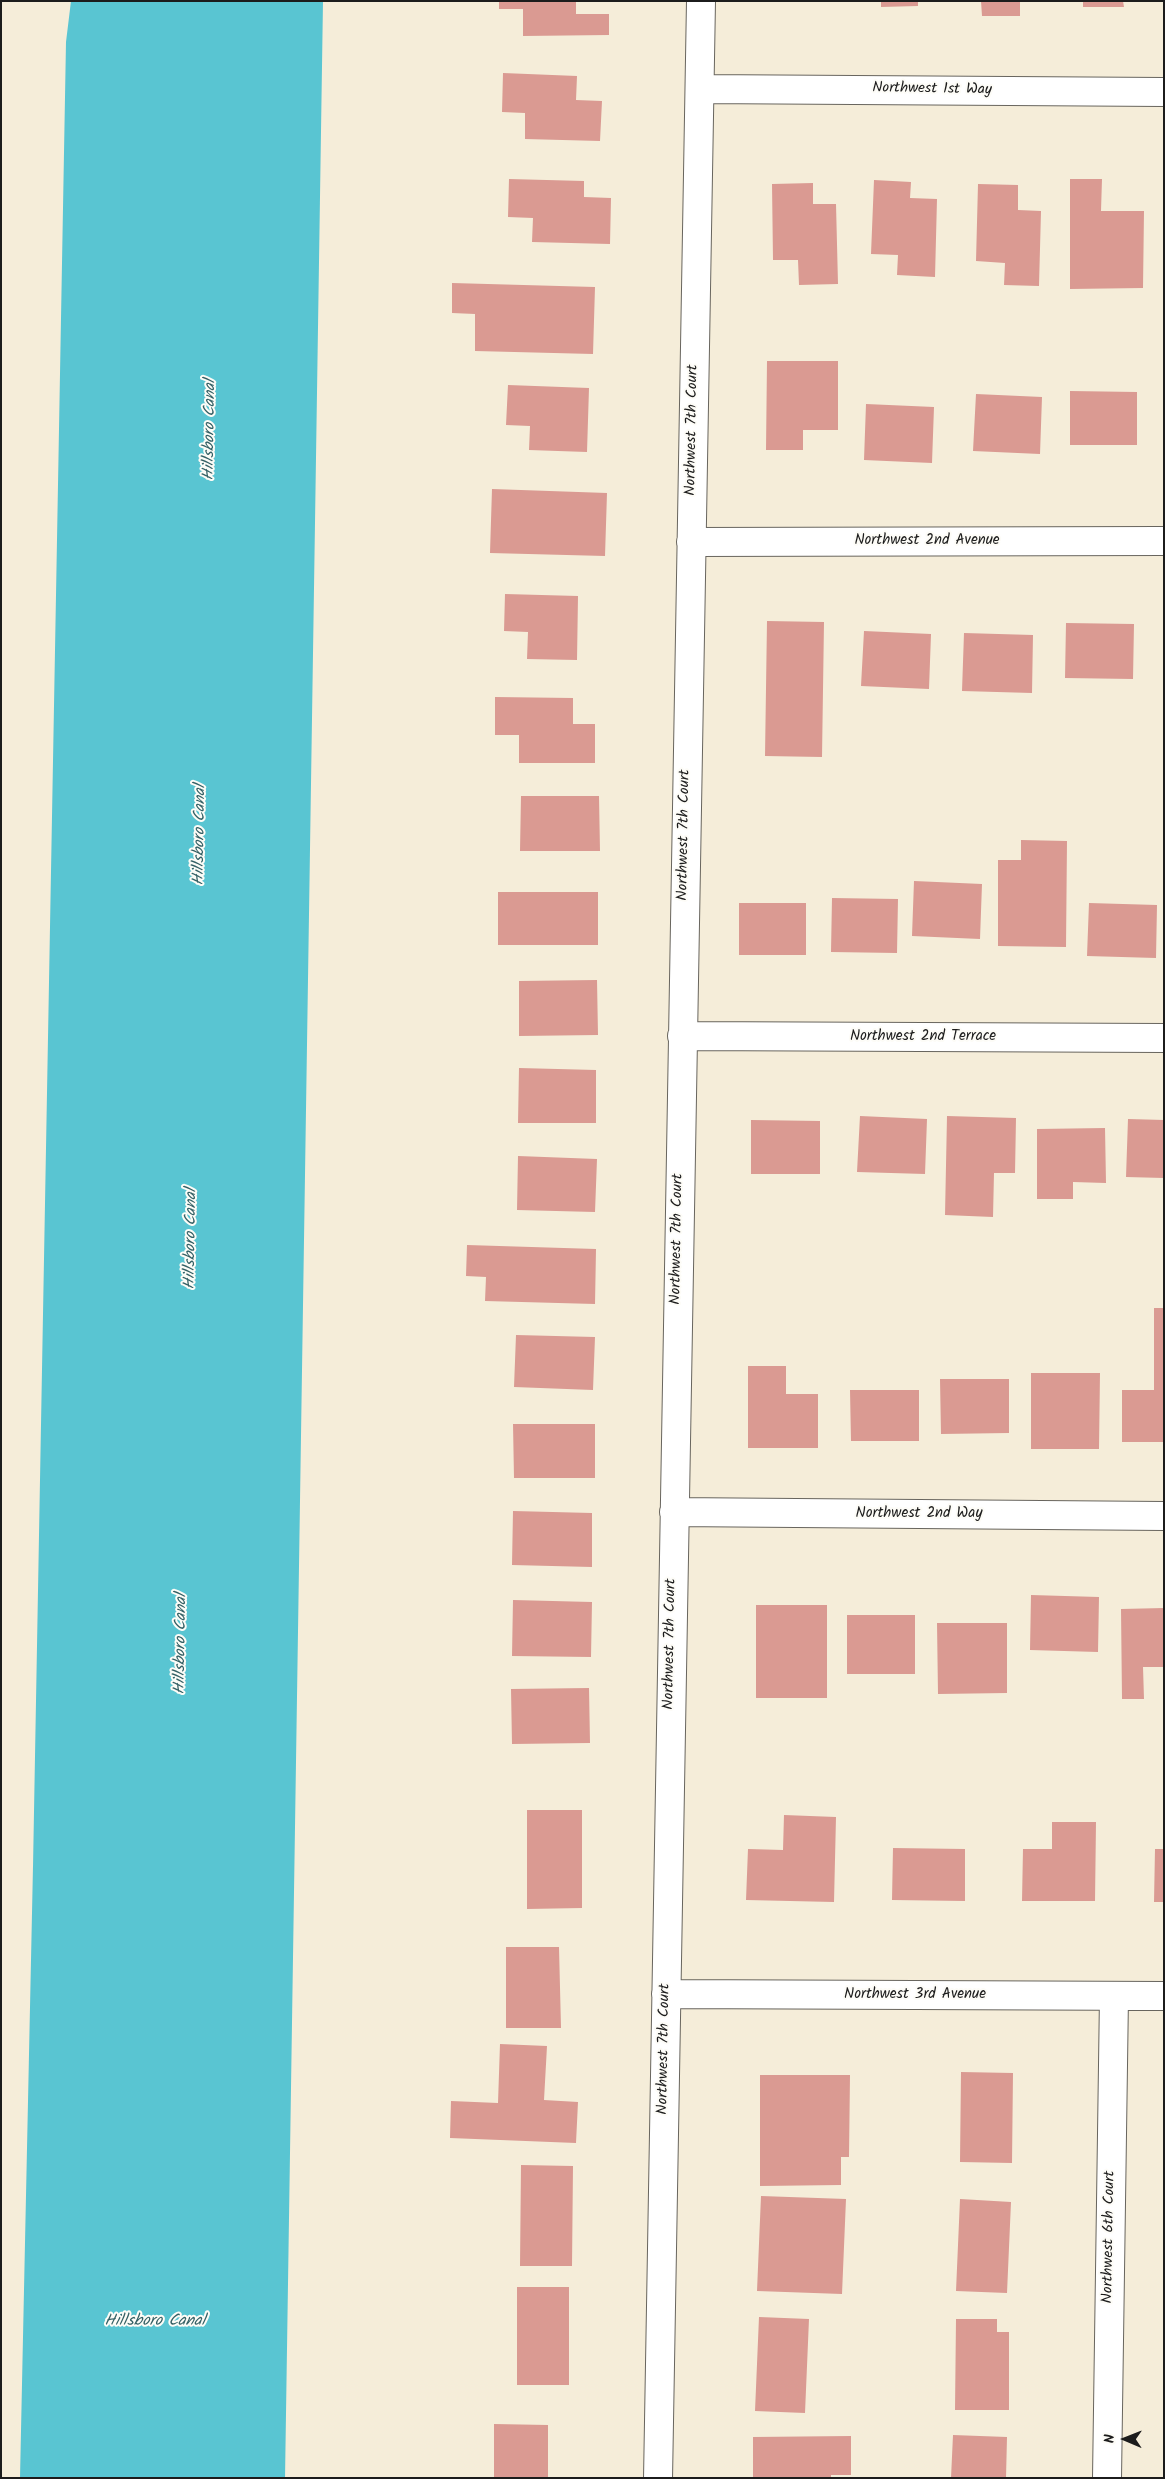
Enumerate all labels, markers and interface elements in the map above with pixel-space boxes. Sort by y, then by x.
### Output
street label: Northwest 1st Way [872,80,992,100]
street label: Northwest 7th Court [683,364,703,496]
water label: Hillsboro Canal [201,379,221,481]
street label: Northwest 2nd Avenue [854,532,1000,550]
street label: Northwest 7th Court [675,769,695,901]
water label: Hillsboro Canal [191,784,211,886]
street label: Northwest 2nd Terrace [850,1028,996,1046]
street label: Northwest 7th Court [668,1173,688,1305]
water label: Hillsboro Canal [182,1188,202,1290]
street label: Northwest 2nd Way [856,1505,982,1523]
street label: Northwest 7th Court [661,1578,681,1710]
water label: Hillsboro Canal [172,1593,192,1695]
street label: Northwest 7th Court [655,1983,675,2115]
street label: Northwest 3rd Avenue [844,1986,986,2004]
street label: Northwest 6th Court [1100,2170,1120,2304]
water label: Hillsboro Canal [105,2312,205,2332]
north arrow [1100,2414,1150,2464]
text: N [1099,2434,1121,2443]

